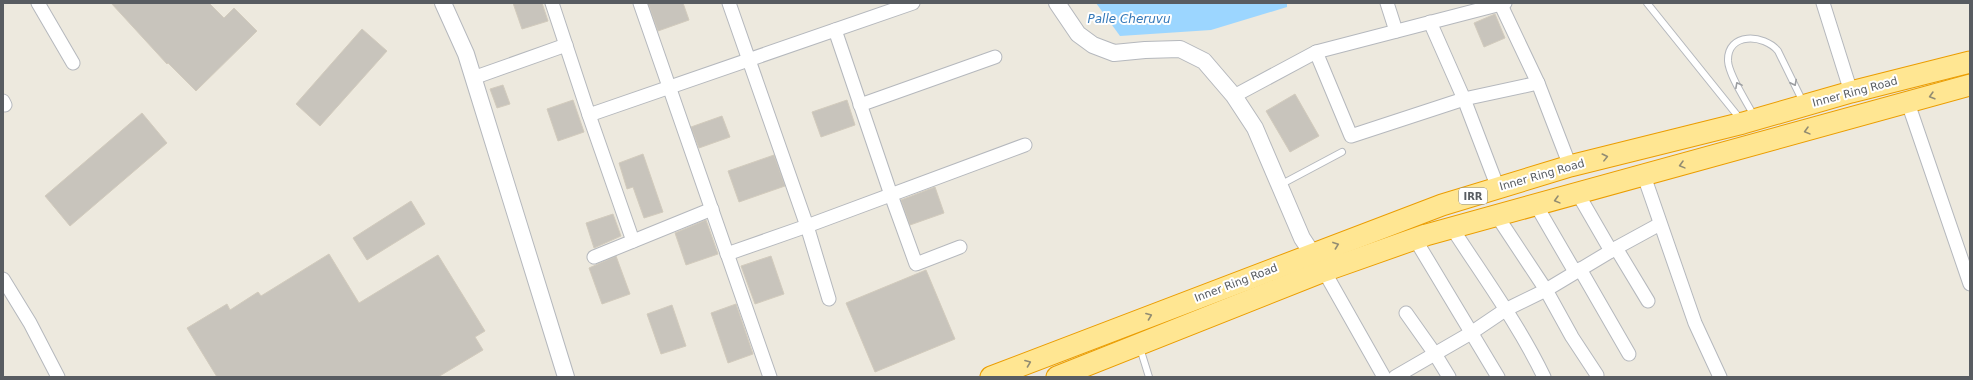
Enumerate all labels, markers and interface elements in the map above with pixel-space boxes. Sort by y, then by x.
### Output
water label: Palle Cheruvu [1087,12,1171,26]
street label: Inner Ring Road [1811,74,1899,110]
one-way arrow [1789,79,1797,86]
one-way arrow [1735,82,1743,89]
one-way arrow [1929,91,1936,100]
one-way arrow [1804,126,1811,135]
one-way arrow [1602,154,1609,162]
street label: Inner Ring Road [1498,157,1586,193]
one-way arrow [1679,160,1686,169]
road number: IRR [1459,188,1487,204]
one-way arrow [1553,195,1560,204]
one-way arrow [1332,241,1339,249]
street label: Inner Ring Road [1193,261,1279,305]
one-way arrow [1145,313,1152,321]
one-way arrow [1024,360,1031,368]

